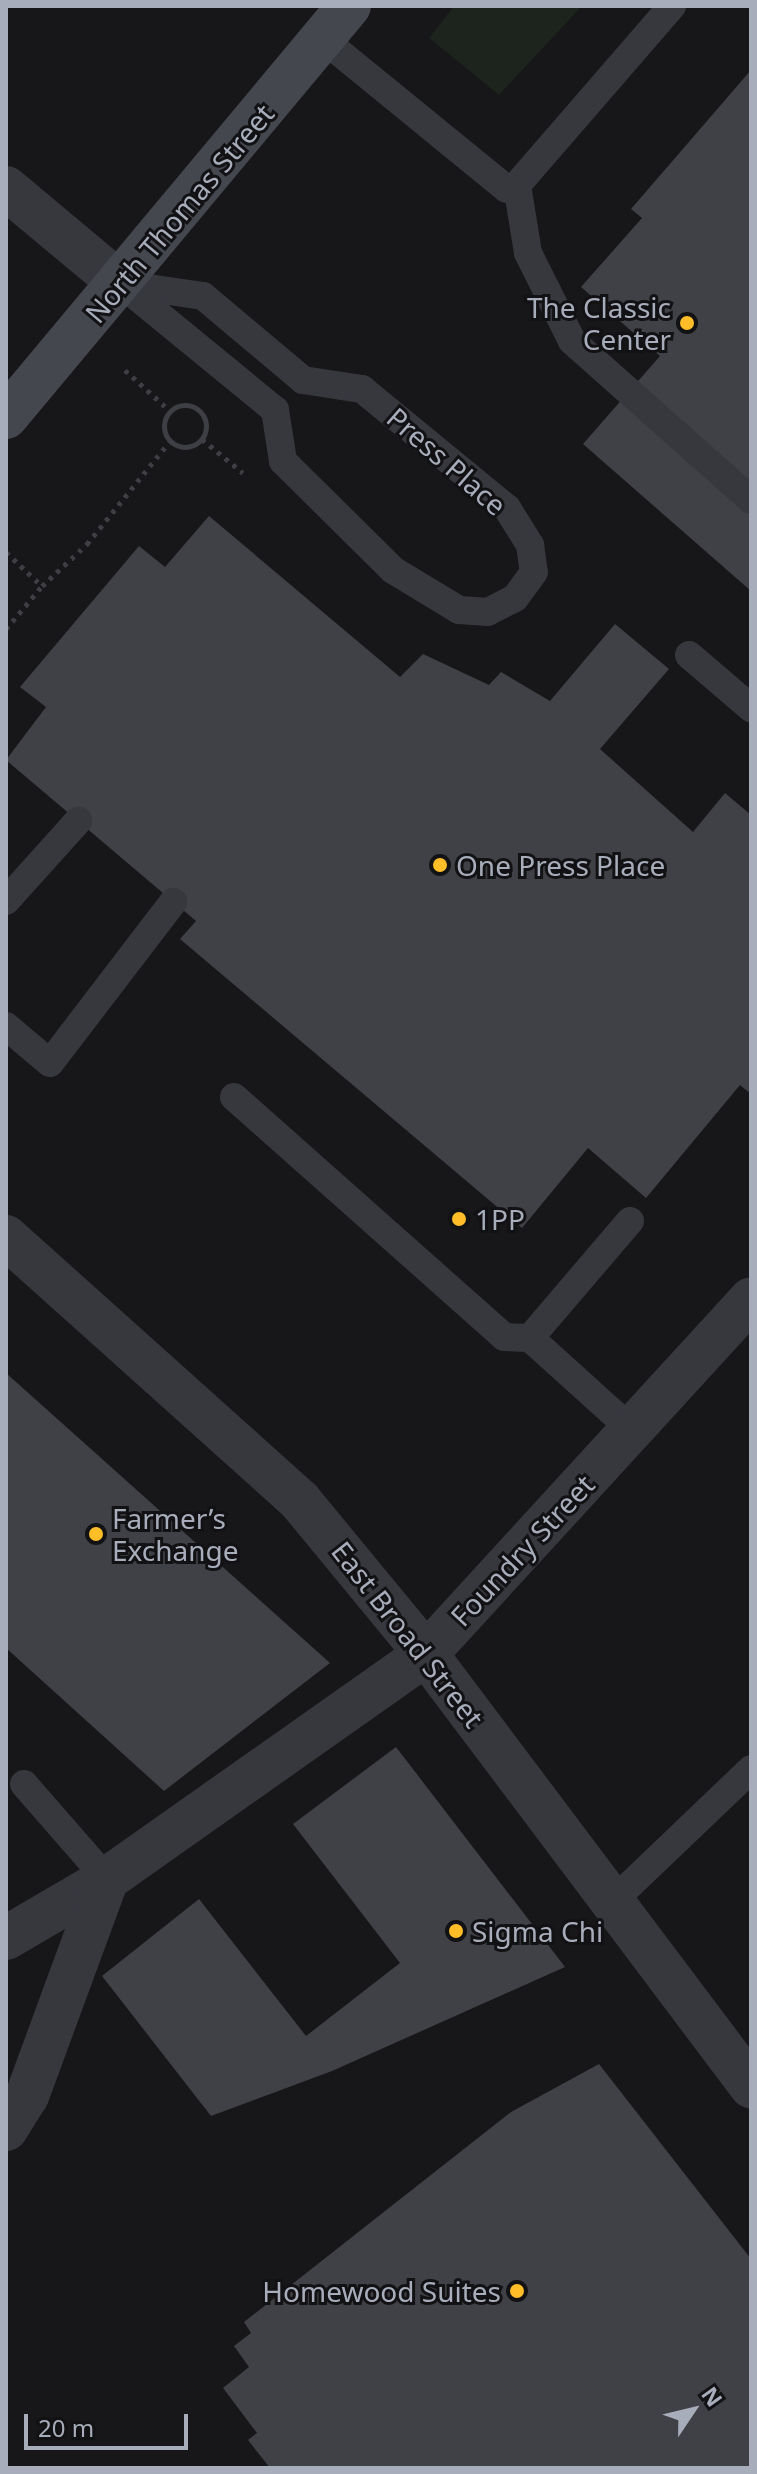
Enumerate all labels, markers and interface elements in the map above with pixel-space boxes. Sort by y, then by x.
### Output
street label: North Thomas Street [78,97,280,329]
place label: The Classic Center [527,290,671,356]
marker: The Classic Center [678,314,696,332]
street label: Press Place [381,400,513,522]
place label: One Press Place [456,848,665,882]
marker: One Press Place [431,856,449,874]
place label: 1PP [475,1202,525,1236]
marker: 1PP [450,1210,468,1228]
street label: Foundry Street [443,1467,601,1633]
place label: Farmer’s Exchange [112,1501,239,1567]
marker: Farmer’s Exchange [87,1525,105,1543]
street label: East Broad Street [325,1534,491,1734]
place label: Sigma Chi [472,1914,603,1948]
marker: Sigma Chi [447,1922,465,1940]
place label: Homewood Suites [262,2274,501,2308]
marker: Homewood Suites [508,2282,526,2300]
north arrow [653,2370,733,2450]
text: N [695,2380,730,2412]
scale bar [28,2398,192,2448]
text: 20 m [38,2411,94,2444]

